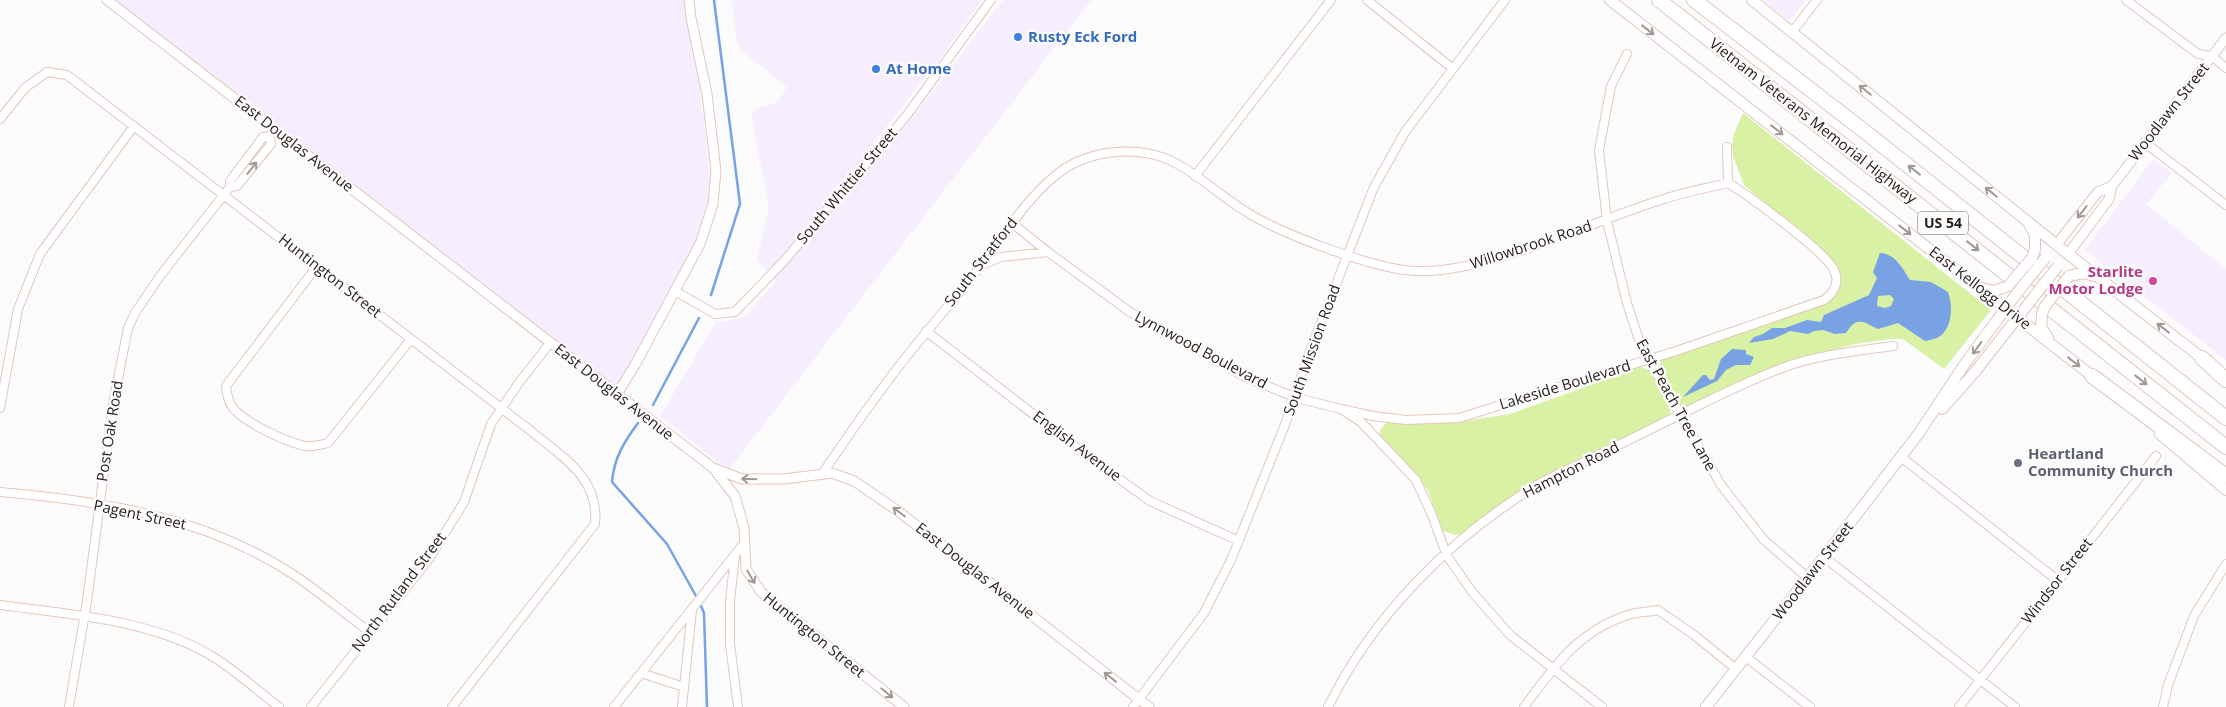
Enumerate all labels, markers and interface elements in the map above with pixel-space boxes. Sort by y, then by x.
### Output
one-way arrow [1641,25,1655,35]
place label: Rusty Eck Ford [1028,26,1137,46]
marker: Rusty Eck Ford [1012,31,1024,43]
street label: Vietnam Veterans Memorial Highway [1706,33,1922,208]
place label: At Home [886,58,951,78]
street label: Woodlawn Street [2123,58,2213,165]
marker: At Home [870,63,882,75]
one-way arrow [1858,85,1871,96]
street label: East Douglas Avenue [231,90,358,196]
street label: South Whittier Street [791,123,901,248]
one-way arrow [1770,124,1783,135]
one-way arrow [246,162,257,175]
one-way arrow [1907,165,1920,176]
one-way arrow [1985,186,1998,197]
one-way arrow [2077,205,2087,219]
road number: US 54 [1918,212,1968,234]
street label: South Stratford [939,213,1021,310]
street label: Willowbrook Road [1467,215,1594,273]
one-way arrow [1898,224,1911,235]
street label: Huntington Street [275,229,386,322]
street label: East Kellogg Drive [1926,241,2036,333]
one-way arrow [1966,241,1979,252]
place label: Starlite Motor Lodge [2048,261,2143,298]
marker: Starlite Motor Lodge [2147,275,2159,287]
street label: South Mission Road [1278,281,1344,418]
street label: Lynnwood Boulevard [1132,306,1271,393]
one-way arrow [2157,323,2170,334]
street label: East Peach Tree Lane [1632,335,1722,474]
street label: East Douglas Avenue [551,338,678,444]
one-way arrow [1971,341,1982,354]
street label: Lakeside Boulevard [1497,355,1633,414]
one-way arrow [2067,357,2081,367]
one-way arrow [2135,374,2148,385]
street label: Post Oak Road [91,379,127,483]
street label: English Avenue [1029,405,1126,485]
street label: Hampton Road [1519,436,1622,502]
place label: Heartland Community Church [2028,443,2173,480]
marker: Heartland Community Church [2012,457,2024,469]
one-way arrow [741,474,757,483]
street label: Pagent Street [92,494,188,534]
one-way arrow [893,507,906,518]
street label: East Douglas Avenue [912,517,1039,623]
street label: Woodlawn Street [1767,517,1857,624]
street label: North Rutland Street [347,527,450,655]
street label: Windsor Street [2016,533,2096,628]
one-way arrow [746,569,756,583]
street label: Huntington Street [760,587,870,681]
one-way arrow [1104,672,1117,683]
one-way arrow [880,688,893,699]

